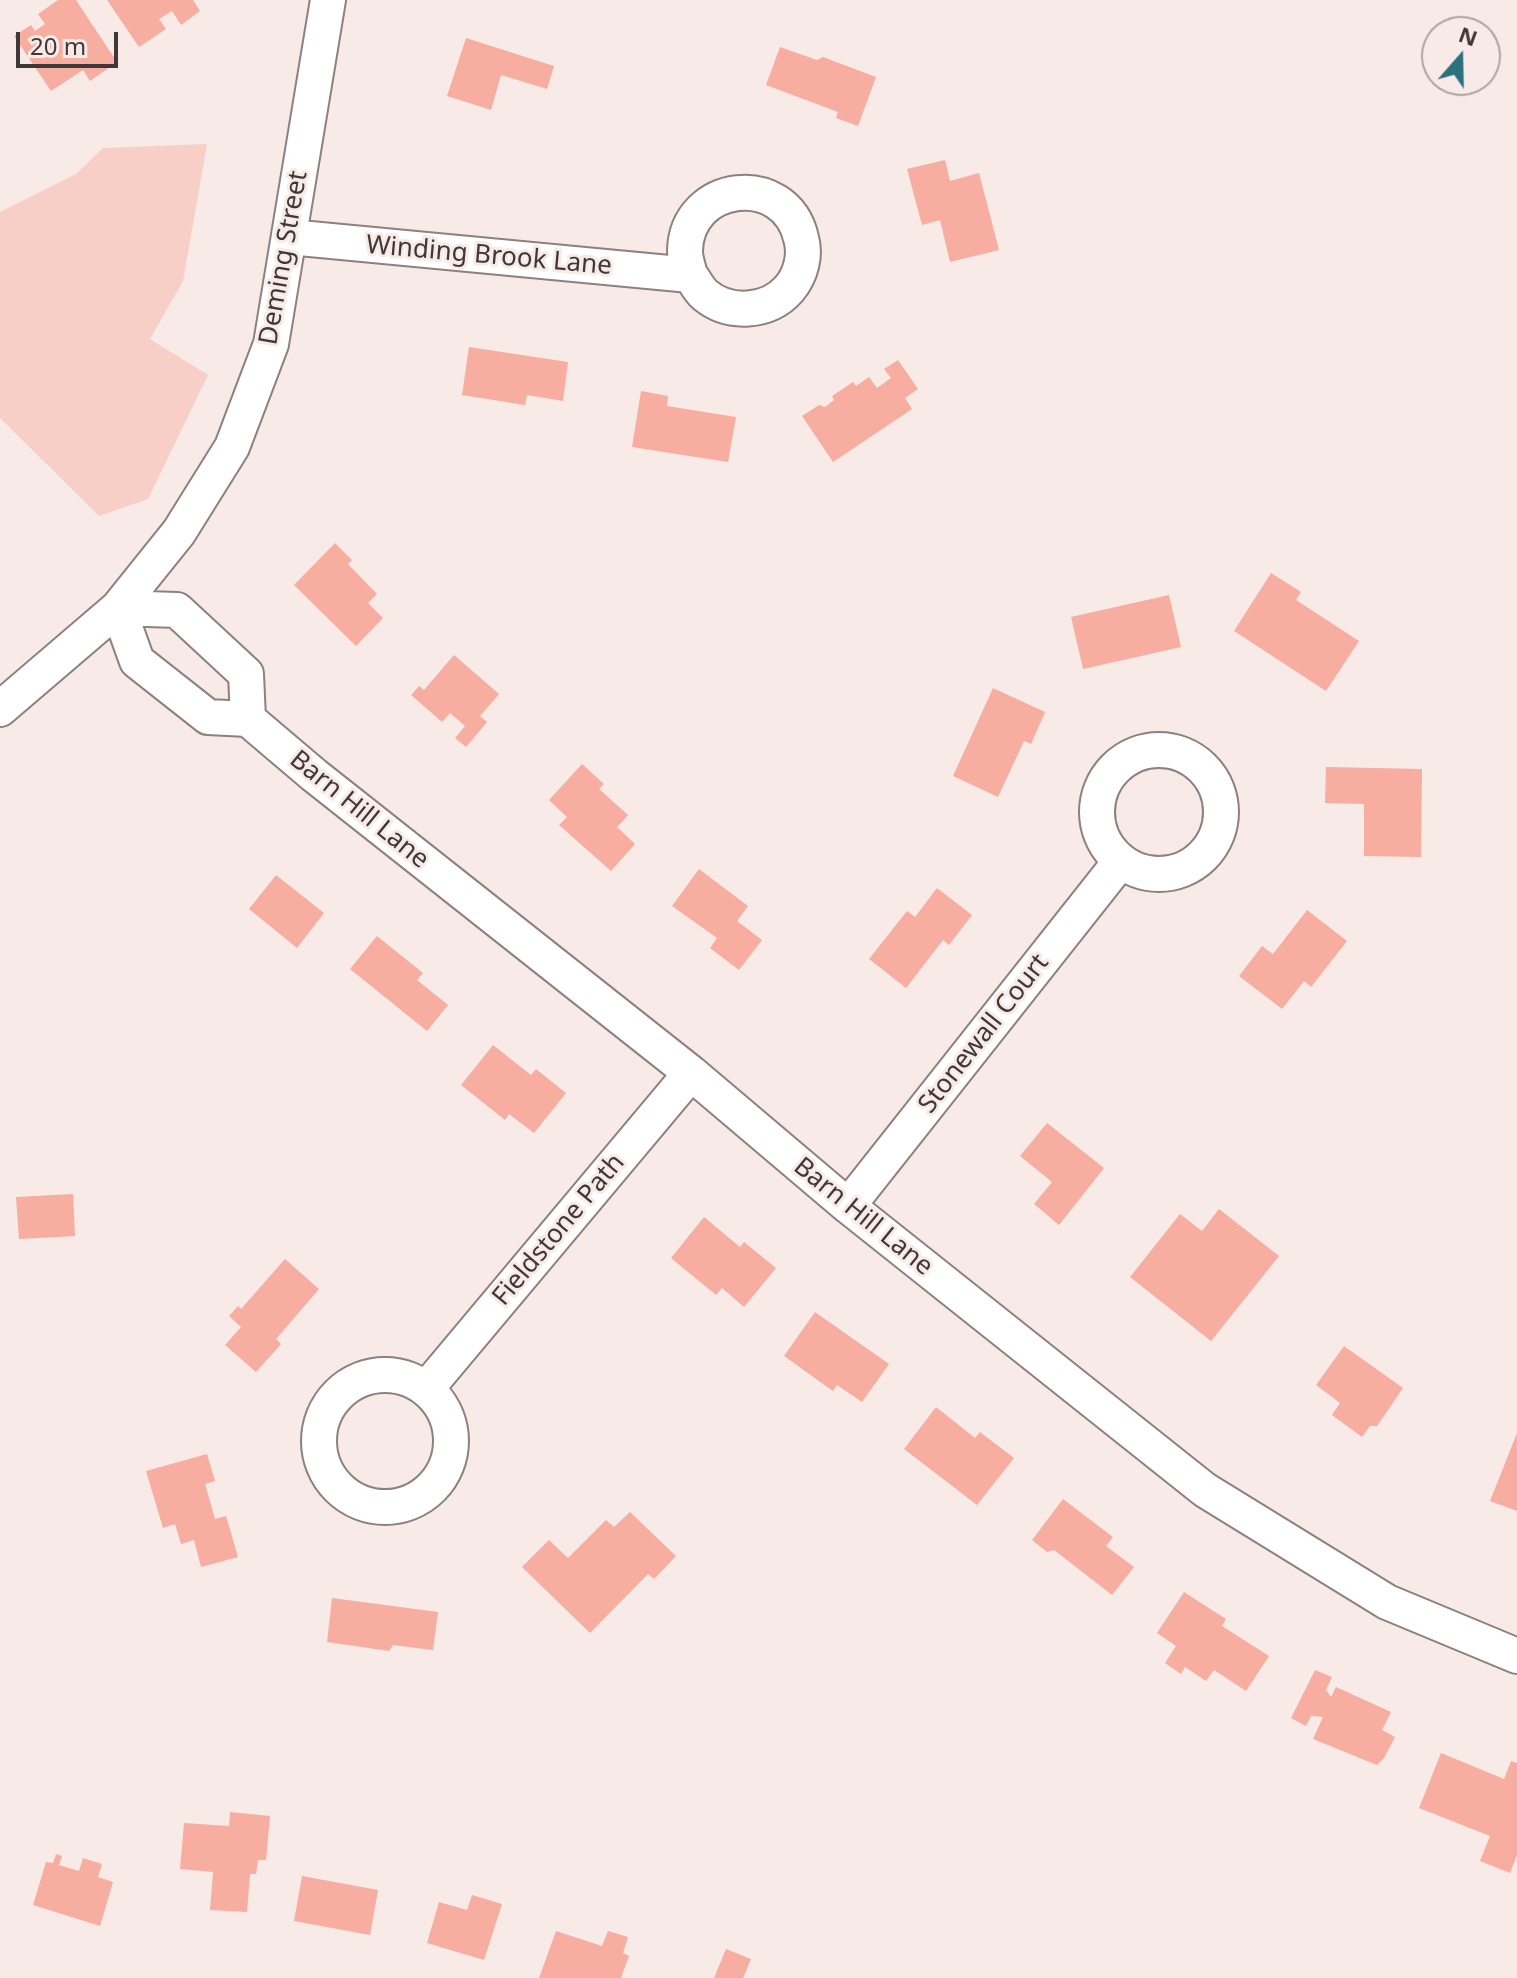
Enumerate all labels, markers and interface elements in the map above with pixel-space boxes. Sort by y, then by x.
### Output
scale bar [20,16,122,66]
north arrow [1421,16,1501,96]
text: N [1455,18,1482,52]
text: 20 m [30,29,86,62]
street label: Deming Street [253,169,315,347]
street label: Winding Brook Lane [365,230,613,282]
street label: Barn Hill Lane [283,744,435,876]
street label: Stonewall Court [912,948,1056,1120]
street label: Fieldstone Path [487,1148,631,1312]
street label: Barn Hill Lane [787,1151,939,1283]

